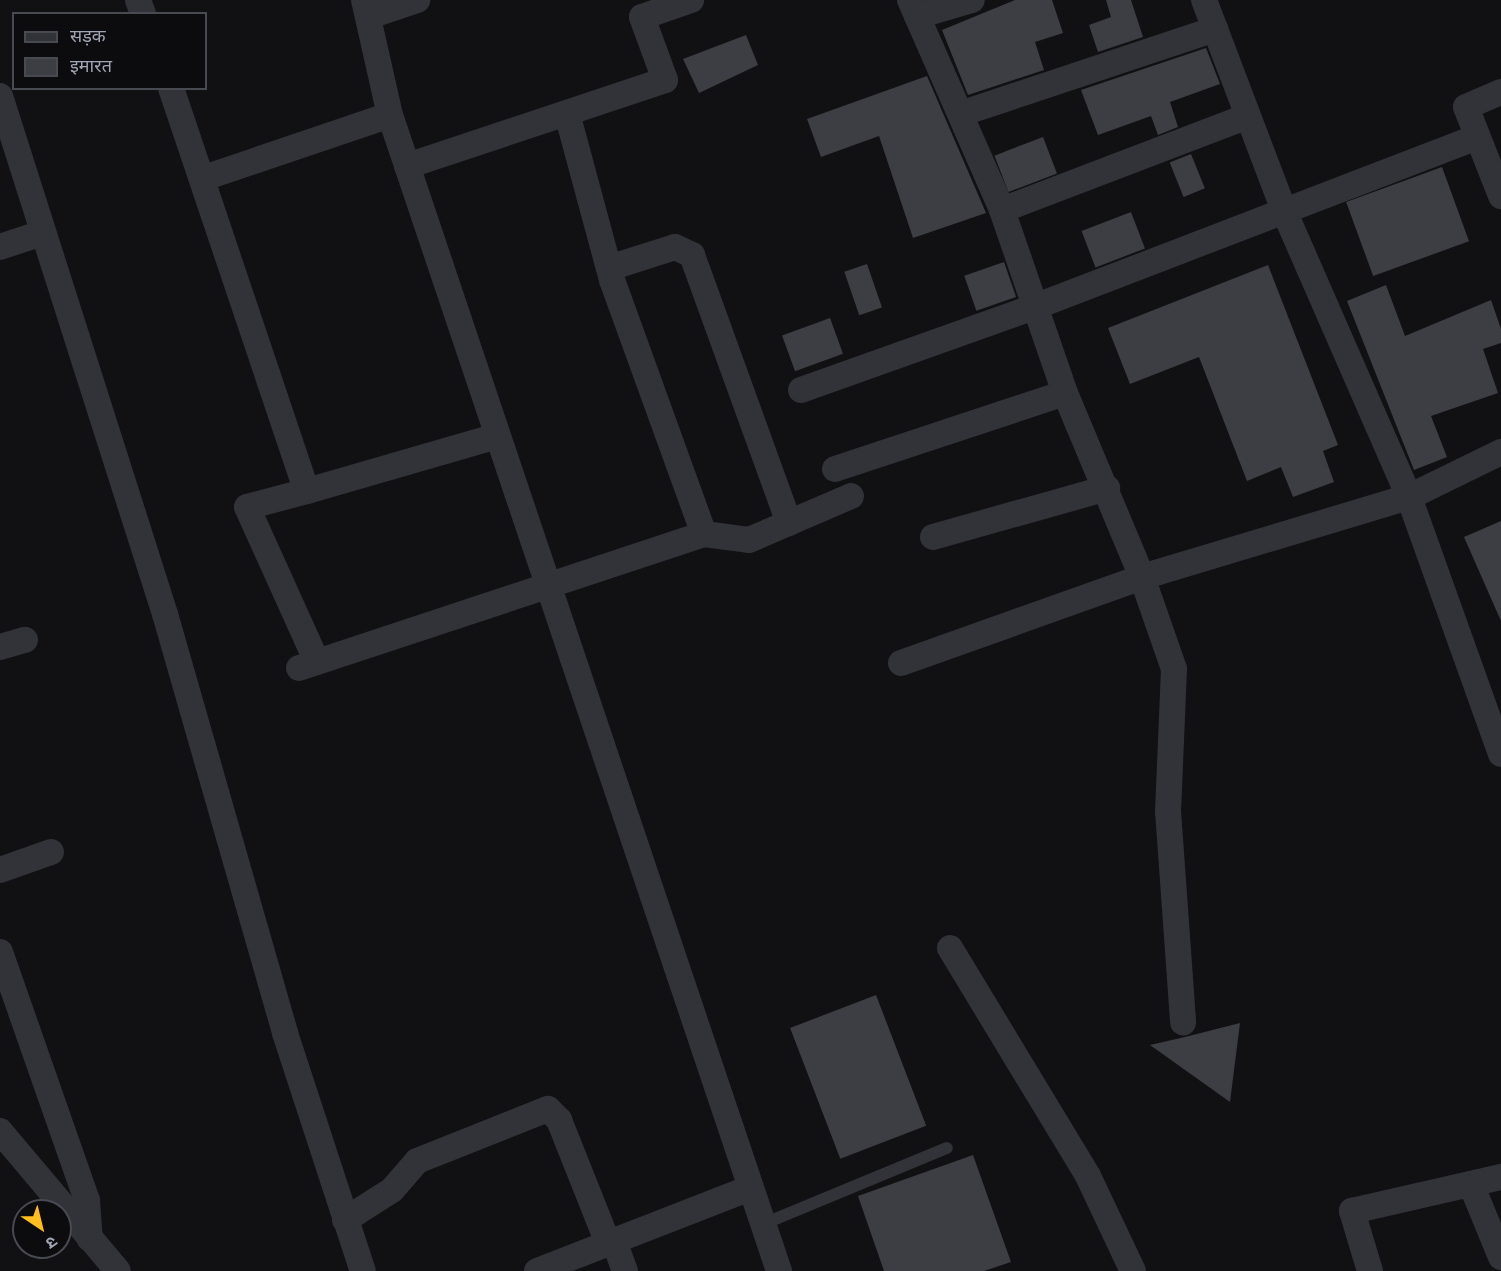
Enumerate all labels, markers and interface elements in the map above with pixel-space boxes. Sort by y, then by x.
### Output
legend [12,12,207,90]
text: सड़क [70,25,106,47]
text: इमारत [70,55,112,77]
north arrow [12,1199,72,1259]
text: उ [42,1232,61,1253]

